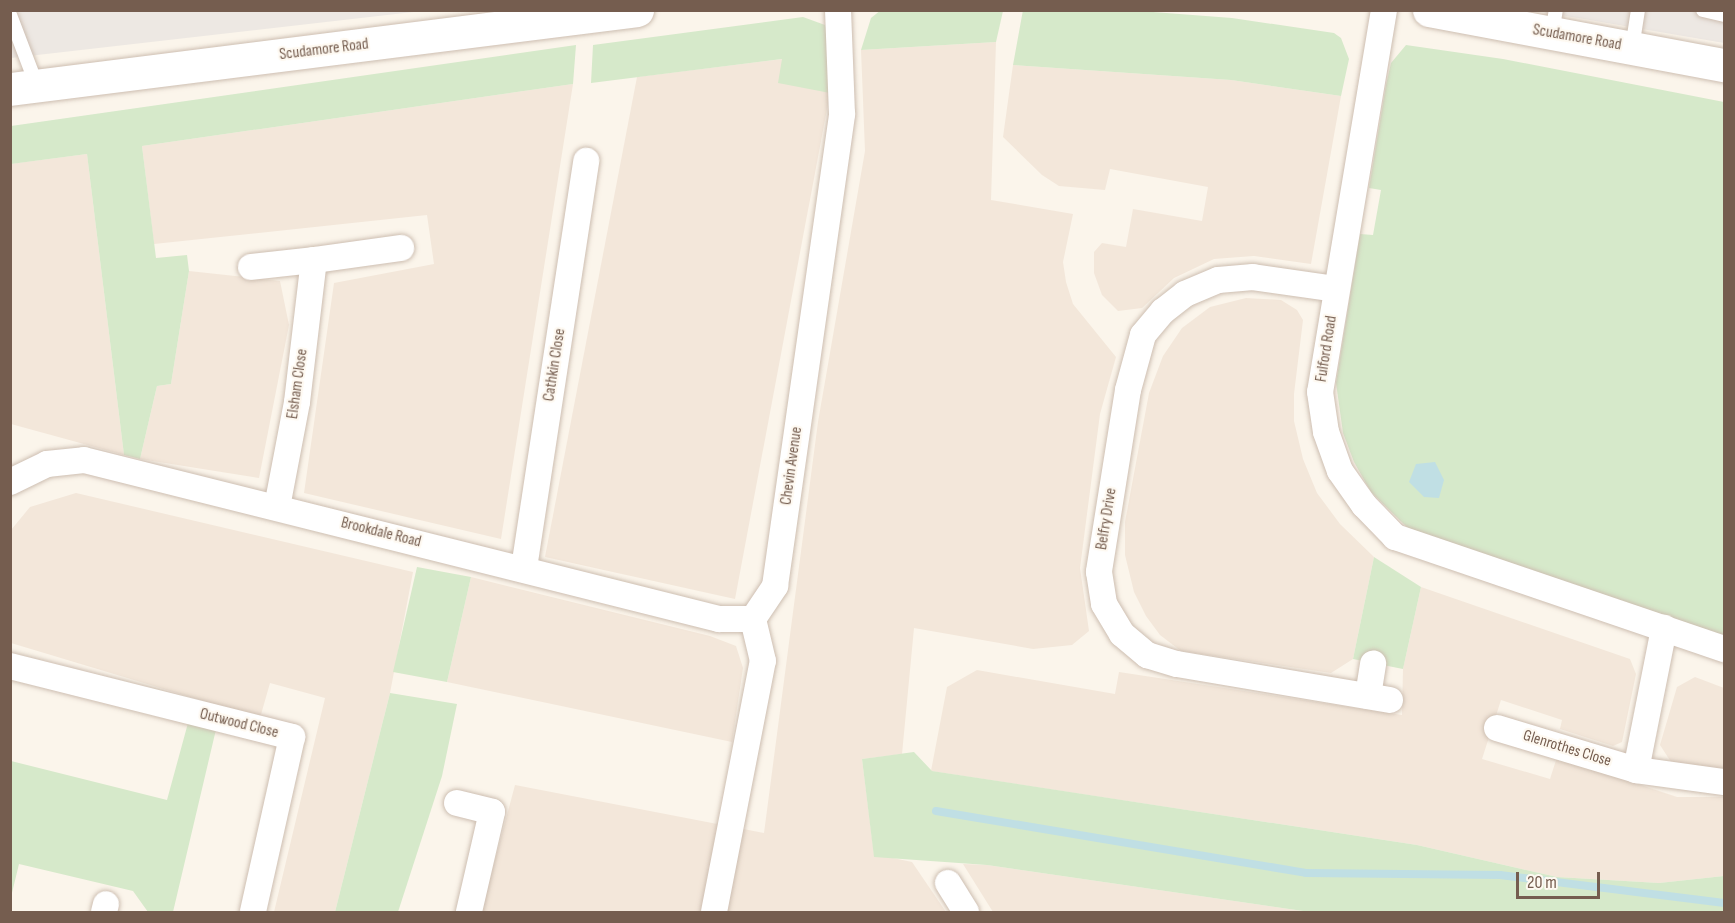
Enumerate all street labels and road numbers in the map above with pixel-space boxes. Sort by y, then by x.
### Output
street label: Scudamore Road [1531,21,1623,55]
street label: Scudamore Road [278,35,370,65]
street label: Fulford Road [1312,314,1342,384]
street label: Cathkin Close [540,327,570,403]
street label: Elsham Close [284,348,312,420]
street label: Chevin Avenue [777,426,807,506]
street label: Belfry Drive [1093,487,1121,551]
street label: Brookdale Road [339,514,423,552]
street label: Outwood Close [198,705,280,743]
street label: Glenrothes Close [1521,726,1613,772]

